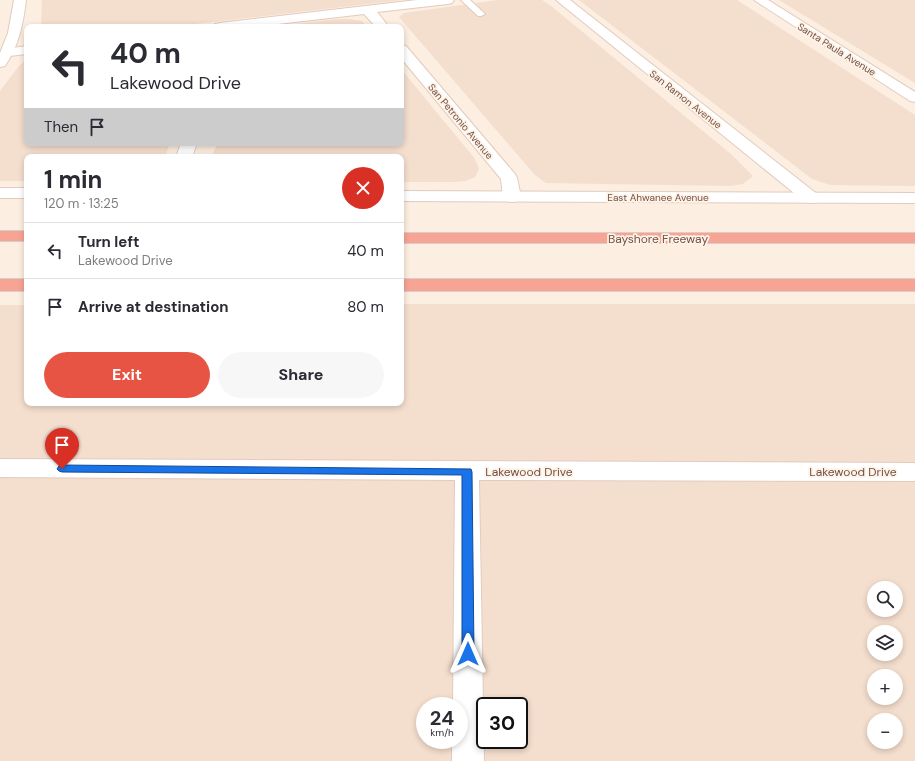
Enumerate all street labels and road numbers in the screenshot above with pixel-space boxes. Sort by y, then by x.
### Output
street label: Santa Paula Avenue [795,20,879,79]
street label: San Ramon Avenue [647,67,725,132]
street label: San Petronio Avenue [425,81,496,162]
street label: East Ahwanee Avenue [607,191,709,204]
street label: Bayshore Freeway [608,231,708,247]
street label: Lakewood Drive [485,464,573,480]
street label: Lakewood Drive [809,464,897,480]

